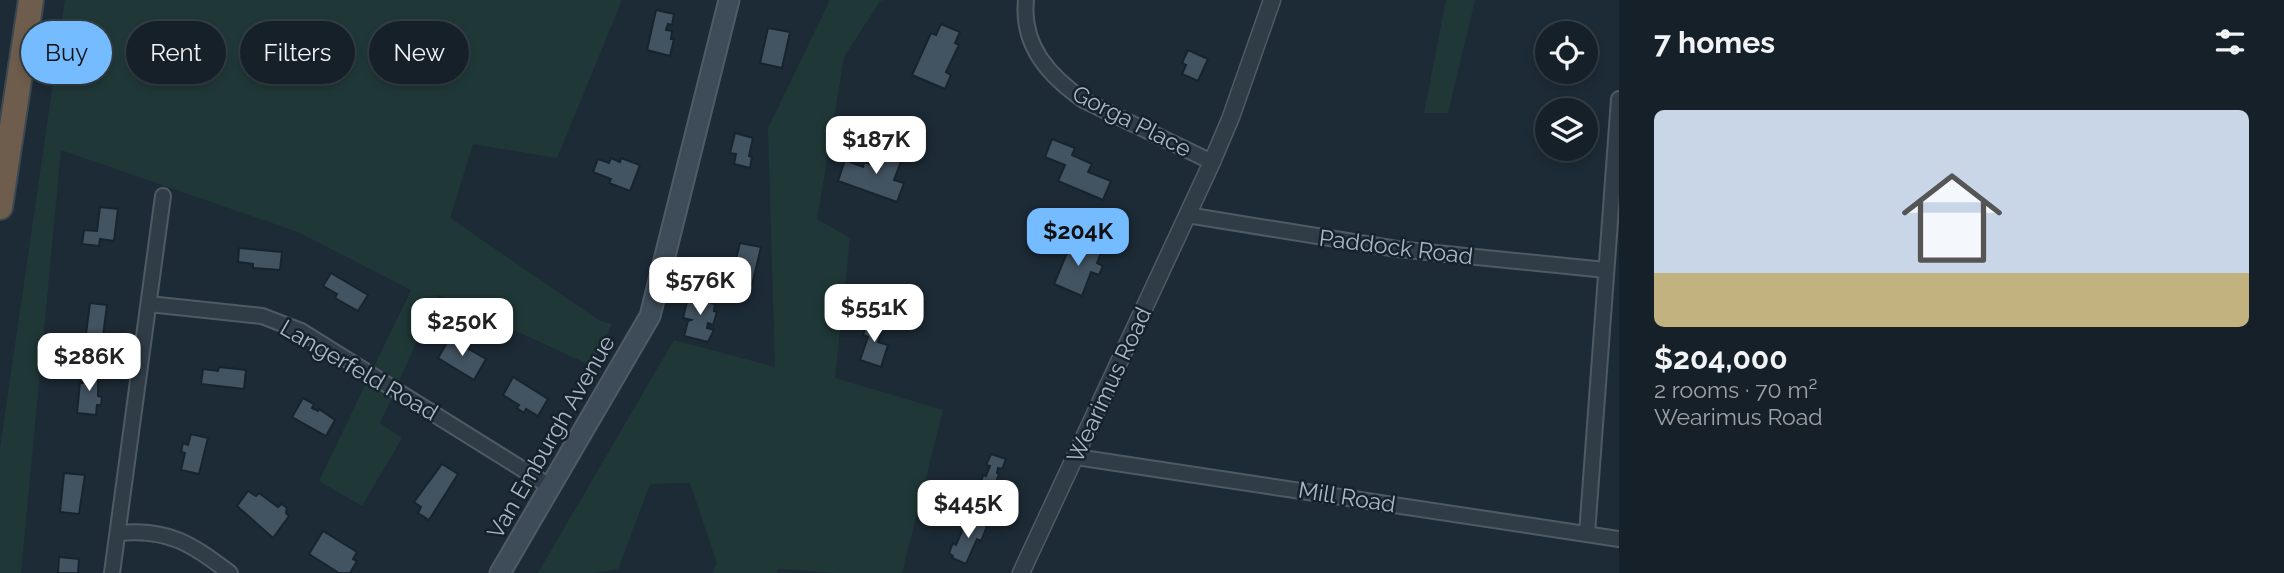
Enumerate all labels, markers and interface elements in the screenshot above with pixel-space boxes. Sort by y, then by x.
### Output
chip: Buy [21,21,112,84]
chip: Rent [126,21,226,84]
chip: Filters [240,21,355,84]
chip: New [369,21,469,84]
map controls [1535,21,1598,161]
button: locate [1535,21,1598,84]
icon: filters [2211,23,2249,61]
text: 7 homes [1654,25,1775,60]
street label: Gorga Place [1068,79,1196,162]
button: layers [1535,98,1598,161]
pin: $187K [827,116,925,176]
text: $187K [842,125,910,152]
icon: home [1889,155,2015,281]
pin: $204K [1029,208,1127,268]
text: $204K [1043,217,1113,244]
street label: Paddock Road [1318,224,1475,269]
pin: $576K [651,258,749,317]
text: $576K [665,266,735,293]
pin: $551K [825,284,923,344]
text: $551K [841,293,907,320]
pin: $250K [413,298,511,358]
street label: Wearimus Road [1061,303,1156,467]
text: $250K [427,307,497,334]
street label: Langerfeld Road [276,314,443,426]
street label: Van Emburgh Avenue [481,330,620,543]
pin: $286K [40,334,138,393]
text: $204,000 [1654,341,1788,376]
text: $286K [54,342,124,369]
text: 2 rooms · 70 m² [1654,376,1817,403]
text: Wearimus Road [1654,403,1823,430]
street label: Mill Road [1297,476,1398,518]
pin: $445K [919,480,1017,540]
text: $445K [934,489,1002,516]

